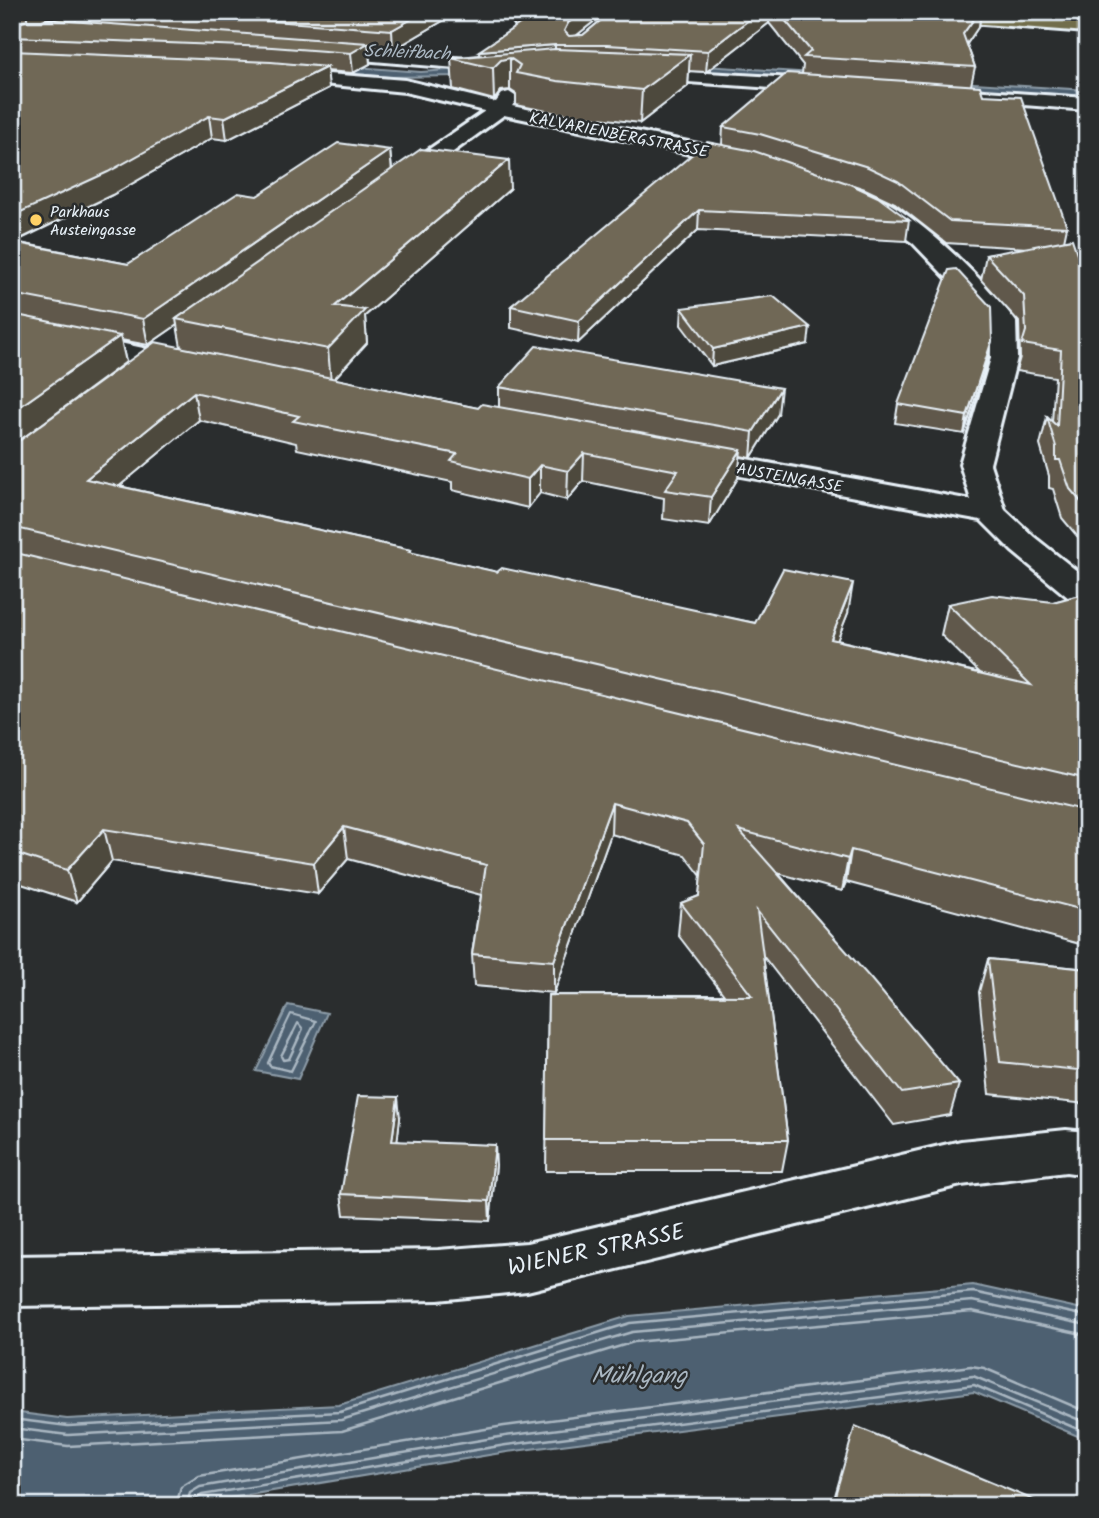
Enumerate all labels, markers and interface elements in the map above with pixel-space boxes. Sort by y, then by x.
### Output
water label: Schleifbach [363,38,452,70]
street label: KALVARIENBERGSTRASSE [527,106,711,165]
place label: Parkhaus Austeingasse [50,200,136,243]
marker: Parkhaus Austeingasse [28,212,44,228]
street label: AUSTEINGASSE [735,457,845,500]
street label: WIENER STRASSE [505,1215,689,1287]
water label: Mühlgang [591,1357,689,1396]

